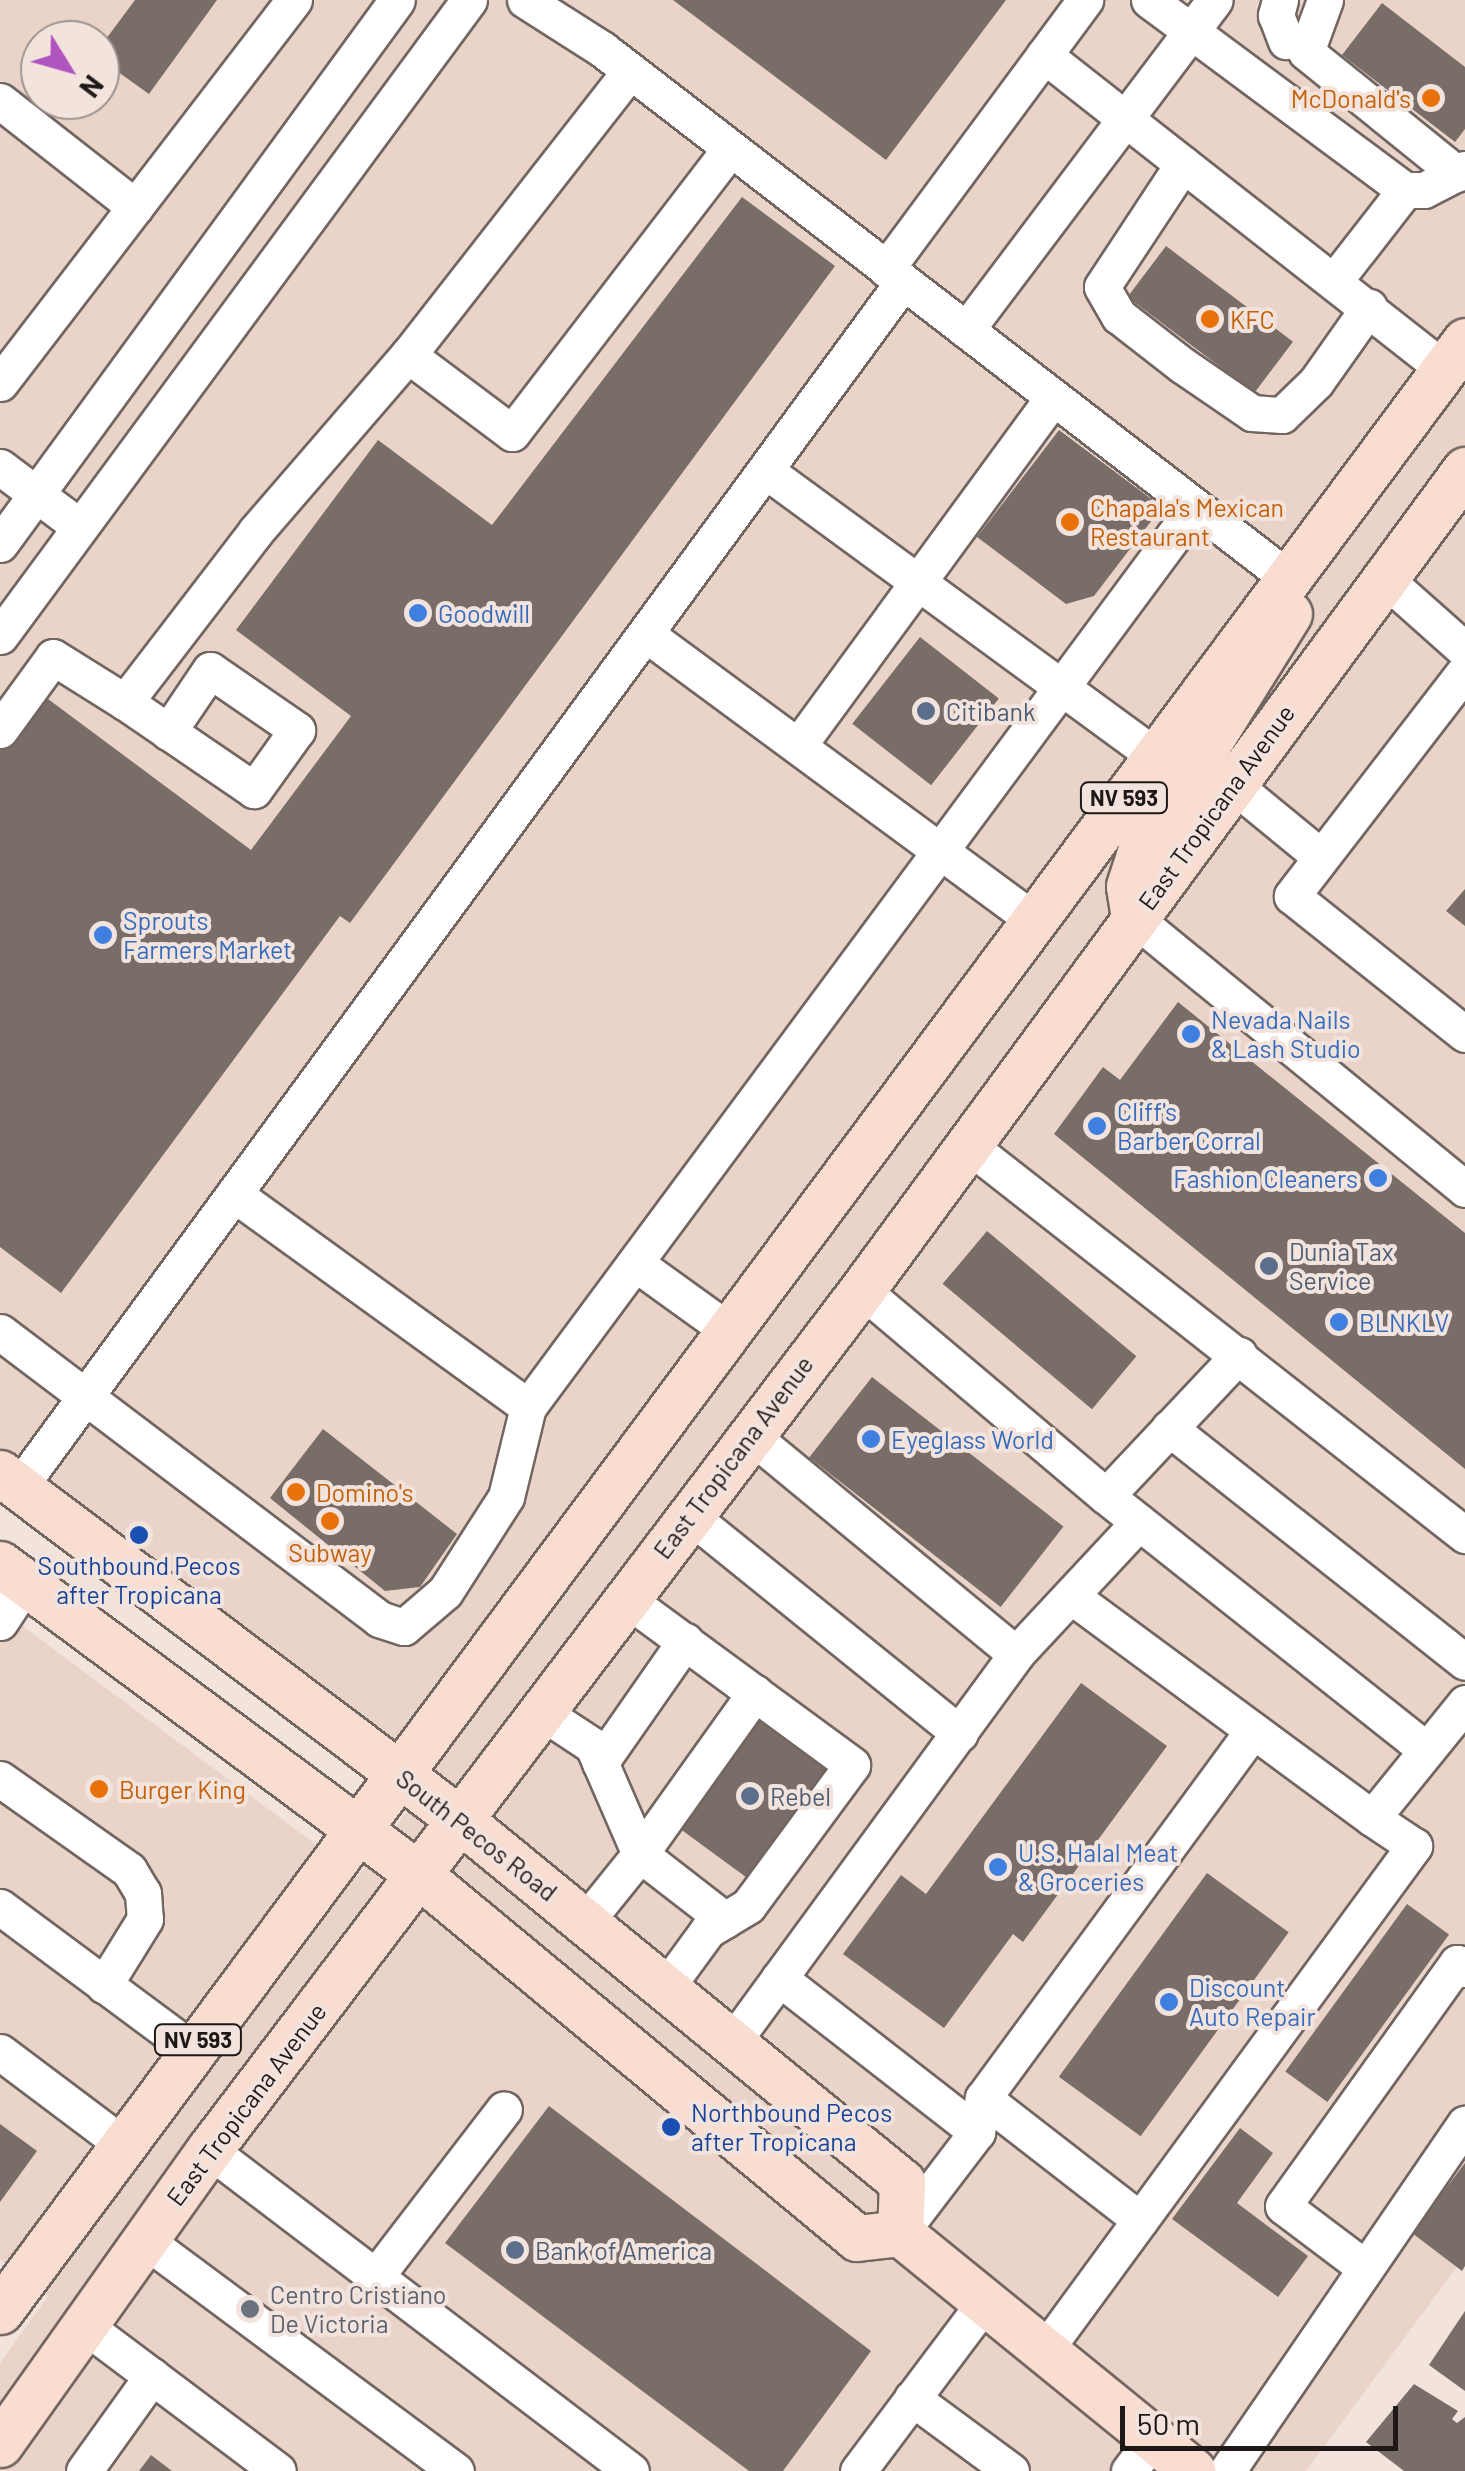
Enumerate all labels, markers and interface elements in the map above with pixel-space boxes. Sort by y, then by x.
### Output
north arrow [20,20,120,120]
text: N [73,69,112,105]
place label: McDonald's [1291,83,1411,113]
marker: McDonald's [1420,87,1442,109]
place label: KFC [1230,304,1275,334]
marker: KFC [1199,308,1221,330]
place label: Chapala's Mexican Restaurant [1090,493,1284,552]
marker: Chapala's Mexican Restaurant [1059,511,1081,533]
place label: Goodwill [438,598,530,628]
marker: Goodwill [407,602,429,624]
place label: Citibank [946,696,1035,726]
street label: East Tropicana Avenue [1132,699,1300,915]
marker: Citibank [915,700,937,722]
road number: NV 593 [1079,781,1169,815]
place label: Sprouts Farmers Market [123,906,292,965]
marker: Sprouts Farmers Market [92,924,114,946]
place label: Nevada Nails & Lash Studio [1211,1005,1361,1064]
marker: Nevada Nails & Lash Studio [1180,1023,1202,1045]
place label: Cliff's Barber Corral [1117,1097,1261,1156]
marker: Cliff's Barber Corral [1086,1115,1108,1137]
place label: Fashion Cleaners [1173,1163,1358,1193]
marker: Fashion Cleaners [1367,1167,1389,1189]
place label: Dunia Tax Service [1289,1237,1394,1296]
marker: Dunia Tax Service [1258,1255,1280,1277]
place label: BLNKLV [1359,1307,1449,1337]
marker: BLNKLV [1328,1311,1350,1333]
street label: East Tropicana Avenue [647,1350,819,1564]
place label: Eyeglass World [891,1424,1054,1454]
marker: Eyeglass World [860,1428,882,1450]
place label: Domino's [316,1477,413,1507]
marker: Domino's [285,1481,307,1503]
marker: Subway [319,1510,341,1532]
marker: Southbound Pecos after Tropicana [128,1524,150,1546]
place label: Subway [288,1537,372,1567]
place label: Southbound Pecos after Tropicana [38,1551,240,1610]
street label: South Pecos Road [391,1763,563,1907]
place label: Burger King [119,1774,246,1804]
marker: Burger King [88,1778,110,1800]
place label: Rebel [770,1781,831,1811]
marker: Rebel [739,1785,761,1807]
place label: U.S. Halal Meat & Groceries [1018,1838,1178,1897]
marker: U.S. Halal Meat & Groceries [987,1856,1009,1878]
place label: Discount Auto Repair [1189,1973,1316,2032]
marker: Discount Auto Repair [1158,1991,1180,2013]
street label: East Tropicana Avenue [160,1997,332,2211]
road number: NV 593 [153,2023,243,2057]
place label: Northbound Pecos after Tropicana [691,2098,892,2157]
marker: Northbound Pecos after Tropicana [660,2116,682,2138]
place label: Bank of America [535,2235,712,2265]
marker: Bank of America [504,2239,526,2261]
place label: Centro Cristiano De Victoria [270,2280,446,2339]
marker: Centro Cristiano De Victoria [239,2298,261,2320]
scale bar [1125,2386,1402,2448]
text: 50 m [1137,2405,1200,2441]

